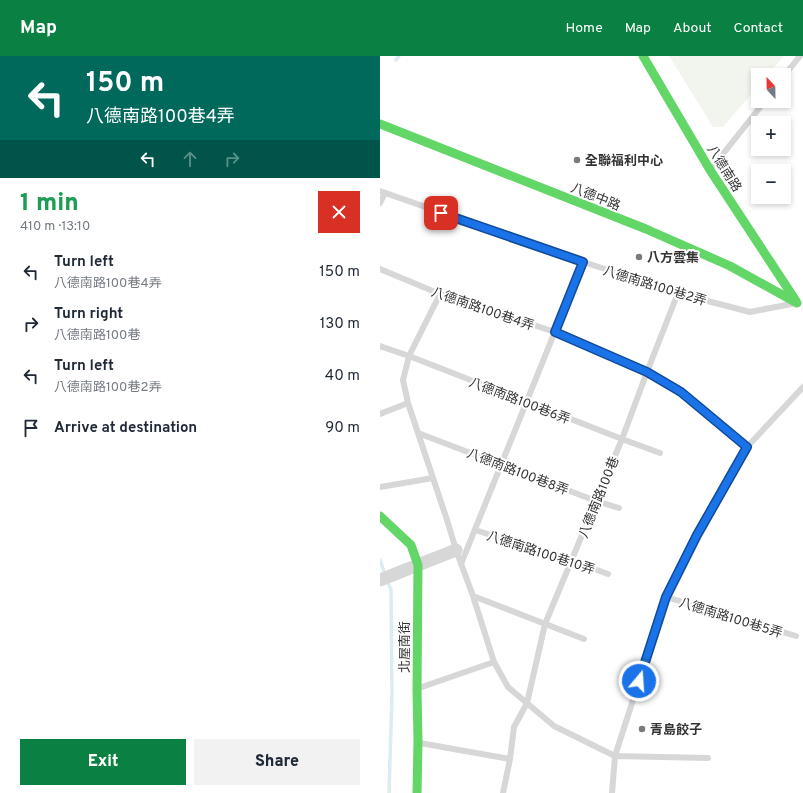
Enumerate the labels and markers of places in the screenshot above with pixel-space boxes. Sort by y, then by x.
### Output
place label: 全聯福利中心 [585,153,663,170]
marker: 全聯福利中心 [572,155,582,165]
pin [424,196,458,230]
place label: 八方雲集 [647,250,699,267]
marker: 八方雲集 [634,252,644,262]
place label: 青島餃子 [650,722,702,739]
marker: 青島餃子 [637,724,647,734]

